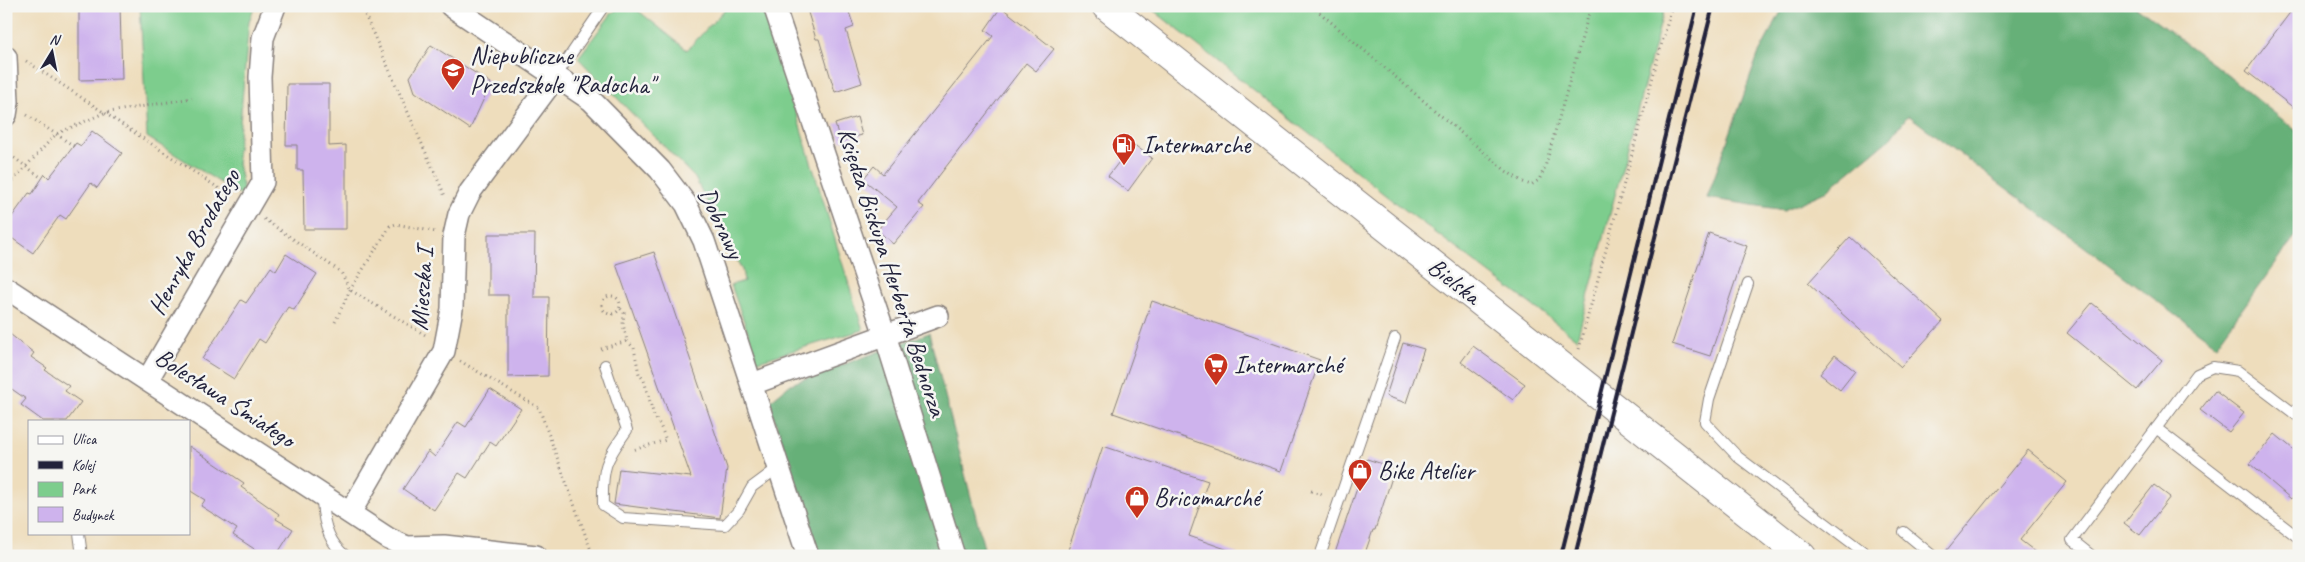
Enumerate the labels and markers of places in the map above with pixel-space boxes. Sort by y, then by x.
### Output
place label: Niepubliczne Przedszkole "Radocha" [470,40,659,101]
school or university icon: Niepubliczne Przedszkole "Radocha" [440,57,466,91]
place label: Intermarche [1142,129,1252,161]
fuel station icon: Intermarche [1111,132,1137,166]
place label: Intermarché [1234,349,1346,381]
supermarket icon: Intermarché [1203,352,1229,386]
place label: Bike Atelier [1378,455,1477,487]
shop icon: Bike Atelier [1347,458,1373,492]
place label: Bricomarché [1154,482,1264,514]
shop icon: Bricomarché [1124,485,1150,519]

